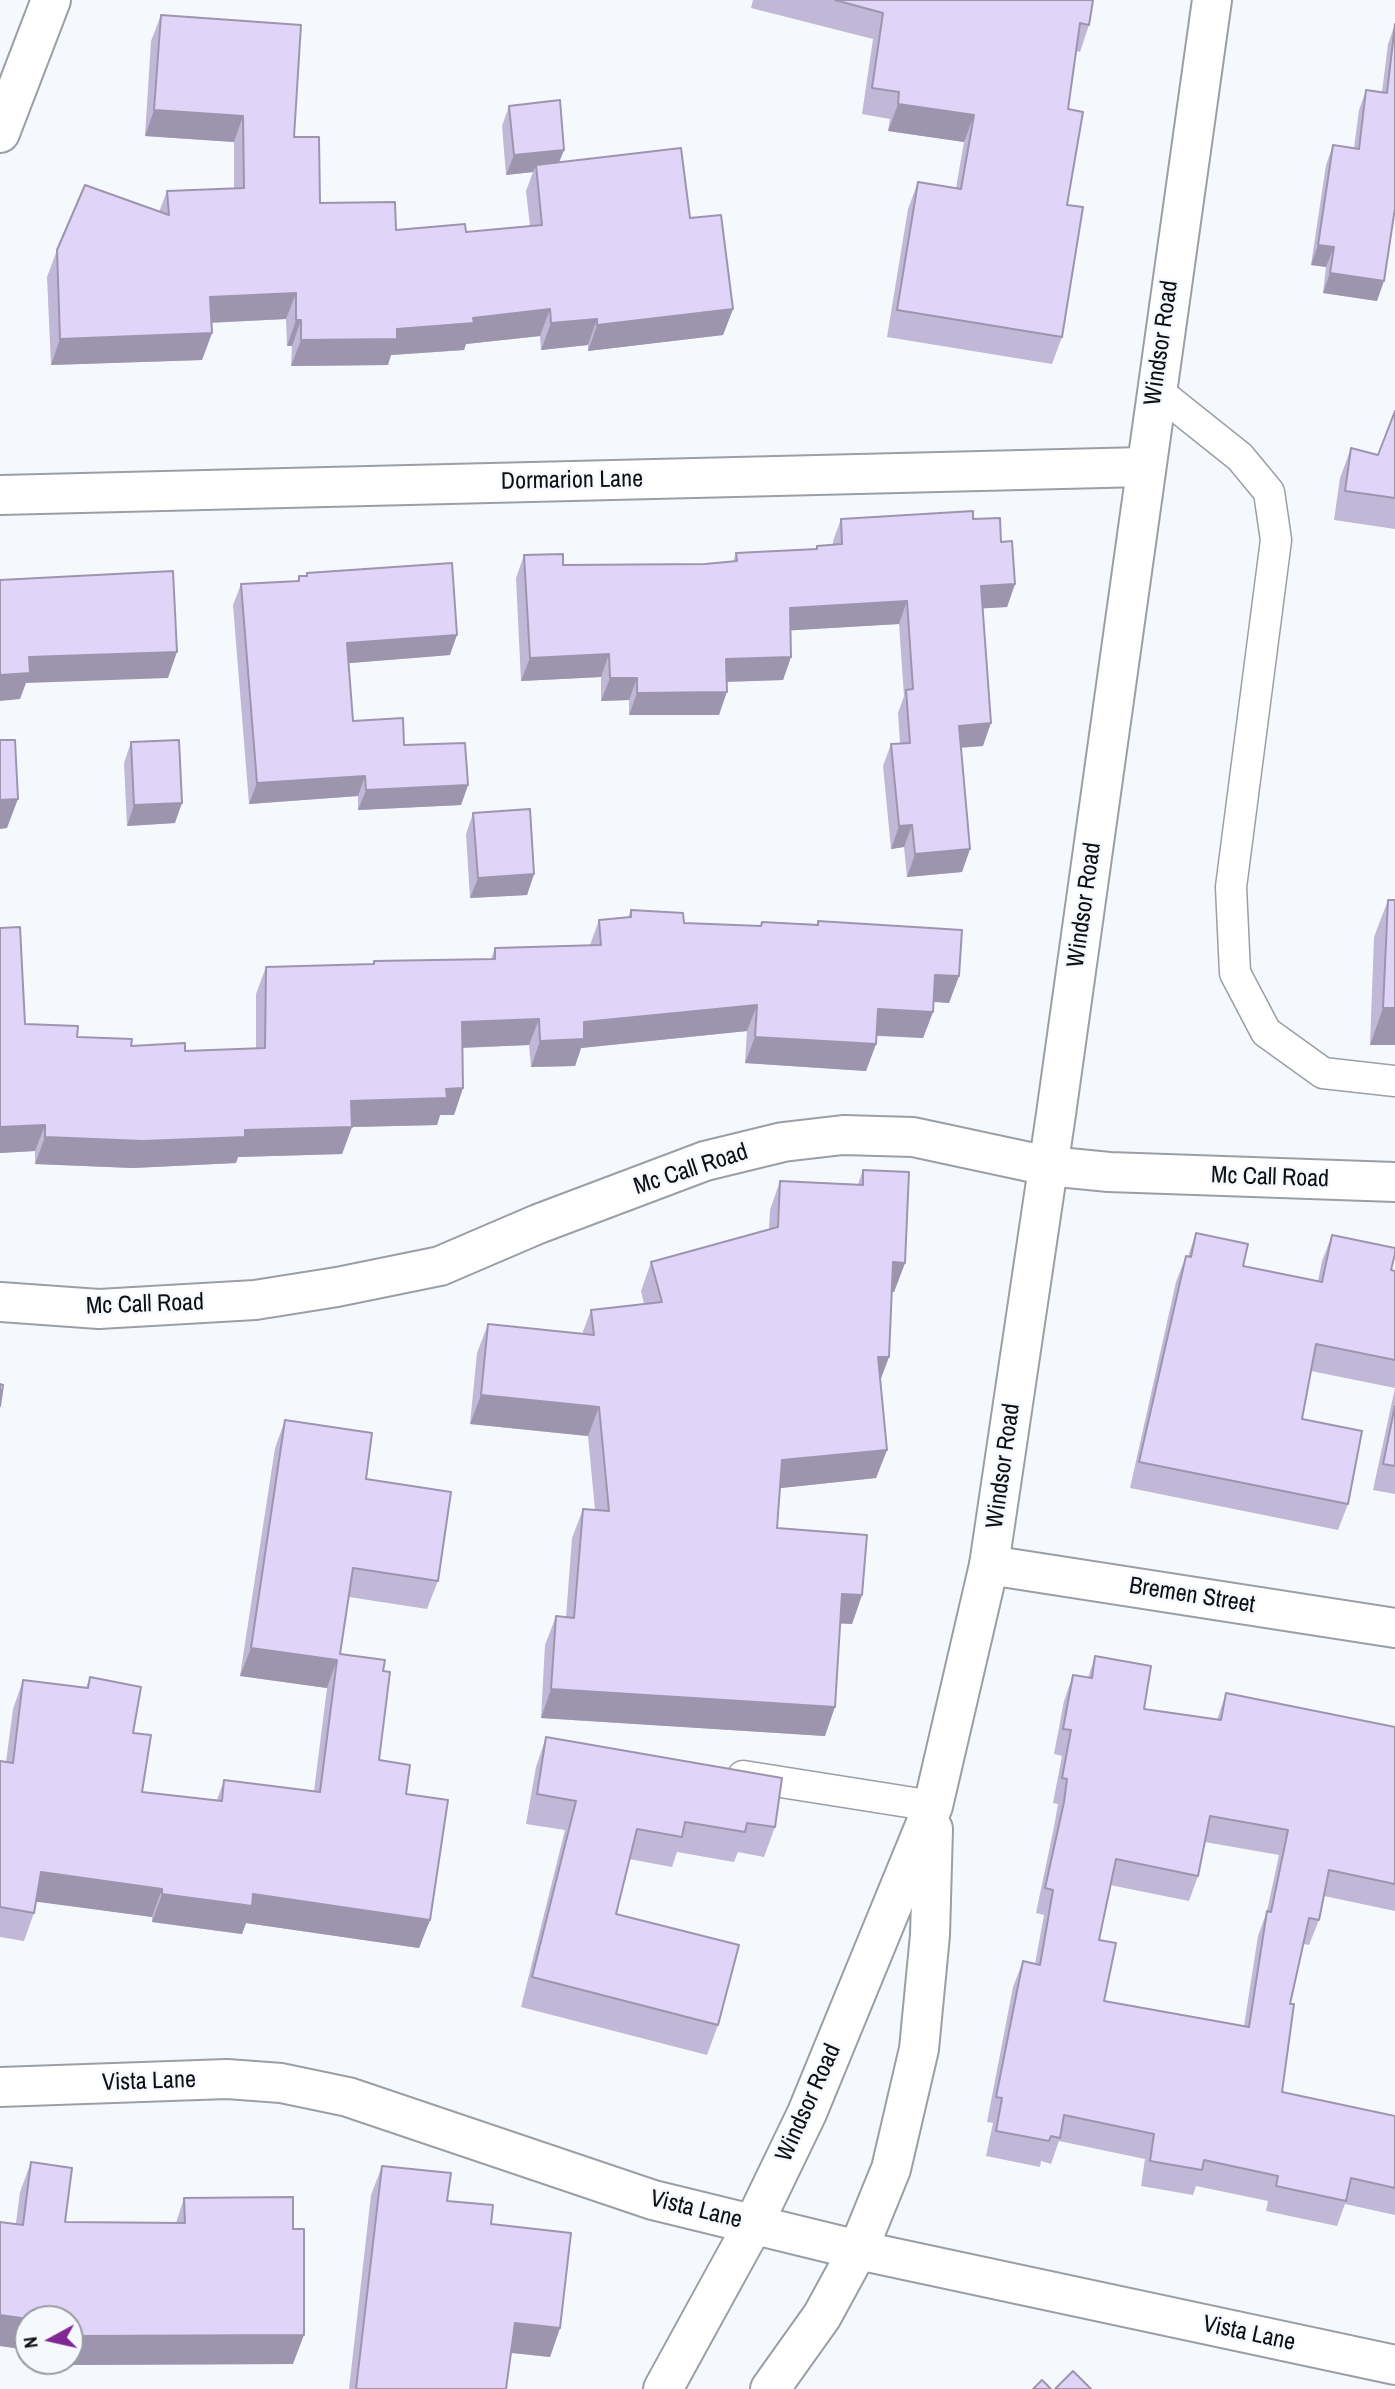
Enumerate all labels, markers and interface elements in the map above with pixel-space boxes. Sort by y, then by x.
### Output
street label: Windsor Road [1139,279,1185,407]
street label: Dormarion Lane [501,465,643,497]
street label: Windsor Road [1062,841,1108,969]
street label: Mc Call Road [630,1138,752,1202]
street label: Mc Call Road [1210,1162,1330,1194]
street label: Mc Call Road [85,1289,205,1321]
street label: Windsor Road [981,1402,1027,1530]
street label: Bremen Street [1127,1572,1257,1620]
street label: Windsor Road [770,2040,848,2166]
street label: Vista Lane [102,2066,196,2098]
street label: Vista Lane [647,2185,745,2235]
north arrow [14,2305,84,2375]
street label: Vista Lane [1200,2310,1298,2358]
text: N [17,2335,44,2350]

